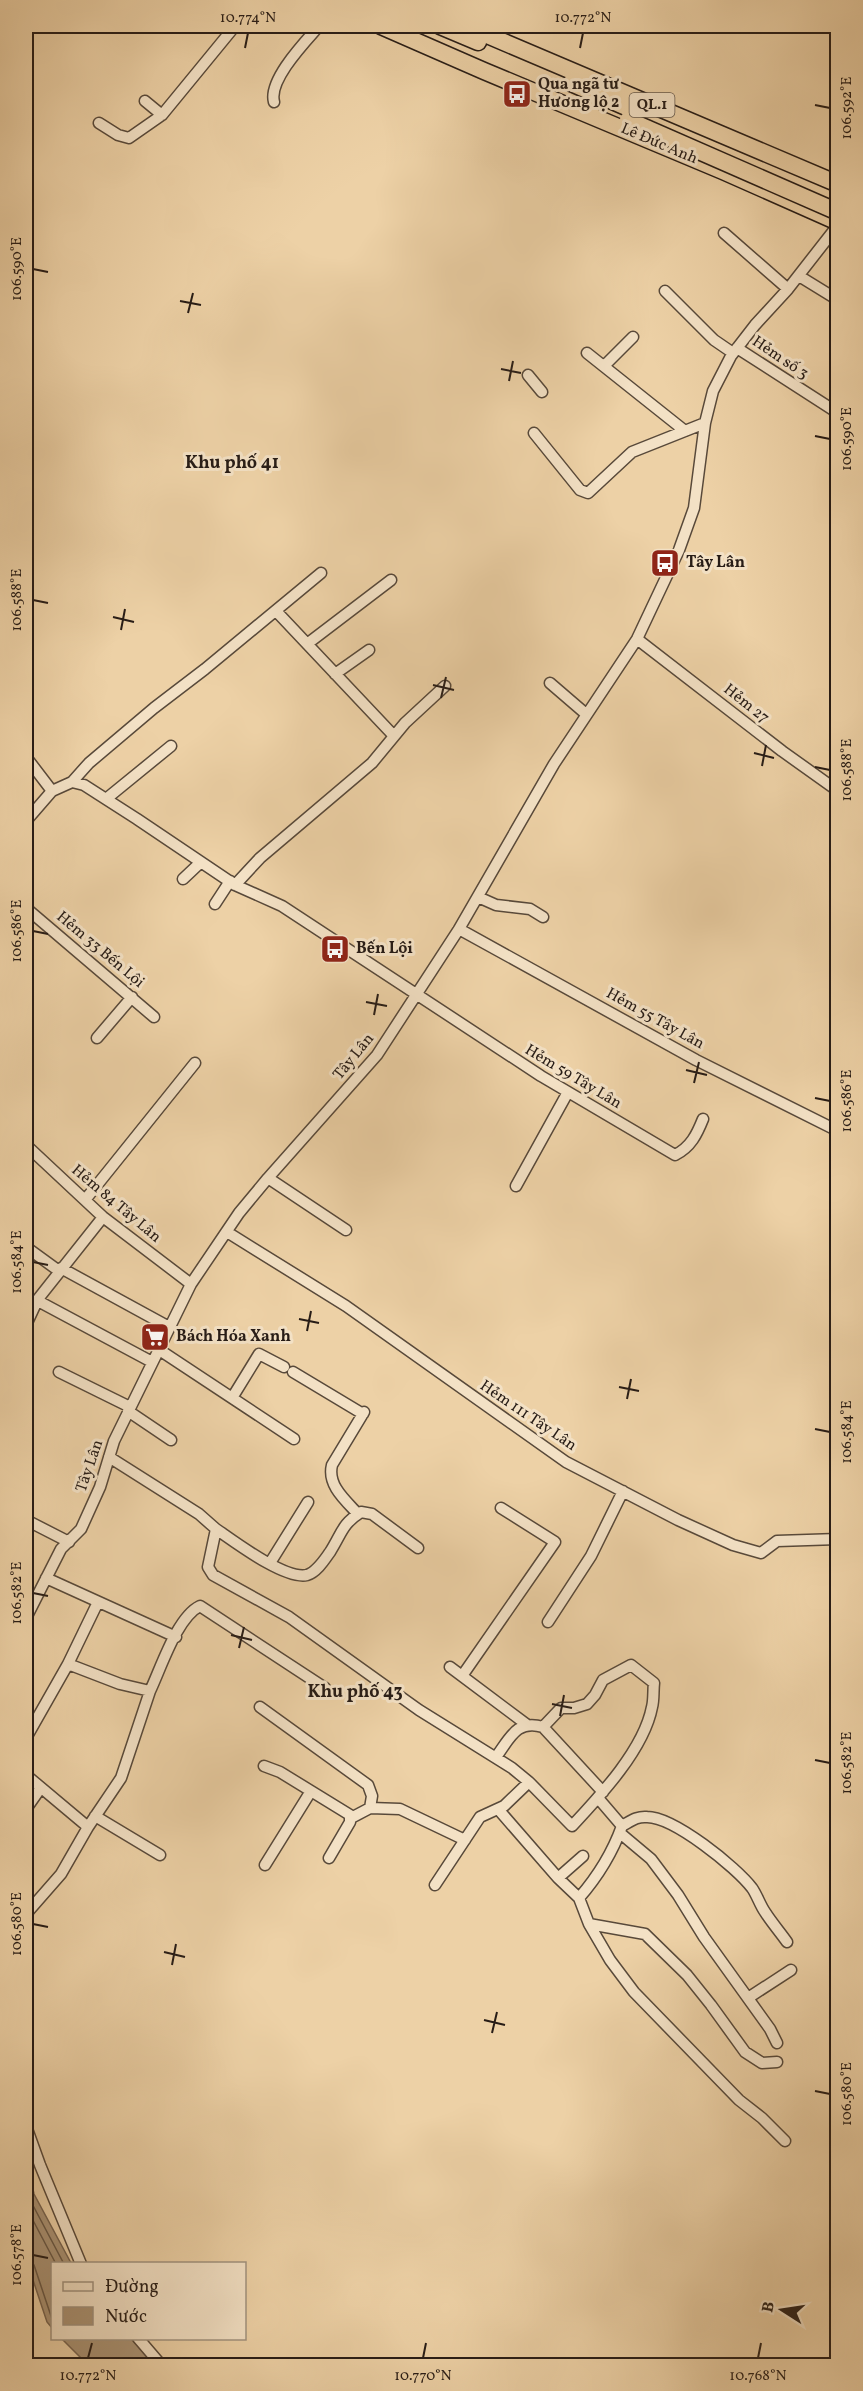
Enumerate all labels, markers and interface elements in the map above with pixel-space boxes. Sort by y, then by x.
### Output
text: 10.774°N [220,8,276,29]
text: 10.772°N [555,8,611,29]
place label: Qua ngã tư Hương lộ 2 [538,74,620,114]
text: 106.592°E [837,77,858,139]
bus stop icon: Qua ngã tư Hương lộ 2 [501,78,533,110]
road number: QL.1 [630,93,674,117]
street label: Lê Đức Anh [617,118,701,170]
text: 106.590°E [7,237,28,301]
street label: Hẻm số 3 [747,331,813,385]
text: 106.590°E [837,407,858,471]
district label: Khu phố 41 [185,451,279,476]
bus stop icon: Tây Lân [649,547,681,579]
place label: Tây Lân [686,552,745,574]
text: 106.588°E [7,569,28,631]
street label: Hẻm 27 [718,679,774,729]
text: 106.588°E [837,739,858,801]
text: 106.586°E [7,900,28,962]
street label: Hẻm 33 Bến Lội [51,907,149,994]
bus stop icon: Bến Lội [319,933,351,965]
place label: Bến Lội [356,938,413,960]
street label: Hẻm 55 Tây Lân [602,983,708,1055]
street label: Tây Lân [328,1029,380,1085]
street label: Hẻm 59 Tây Lân [520,1039,626,1115]
text: 106.586°E [837,1070,858,1132]
street label: Hẻm 84 Tây Lân [66,1160,166,1248]
text: 106.584°E [7,1230,28,1294]
supermarket icon: Bách Hóa Xanh [139,1321,171,1353]
place label: Bách Hóa Xanh [176,1326,291,1348]
street label: Hẻm 111 Tây Lân [475,1375,581,1457]
text: 106.584°E [837,1400,858,1464]
street label: Tây Lân [71,1437,109,1495]
text: 106.582°E [7,1561,28,1625]
district label: Khu phố 43 [307,1680,403,1705]
text: 106.582°E [837,1731,858,1795]
text: 106.580°E [7,1892,28,1956]
text: 106.580°E [837,2062,858,2126]
text: 106.578°E [7,2224,28,2286]
legend [51,2262,246,2340]
text: Đường [105,2275,159,2300]
north arrow [752,2280,812,2340]
text: B [757,2300,781,2315]
text: Nước [105,2305,147,2330]
text: 10.772°N [60,2366,116,2387]
text: 10.770°N [394,2366,452,2387]
text: 10.768°N [729,2366,787,2387]

